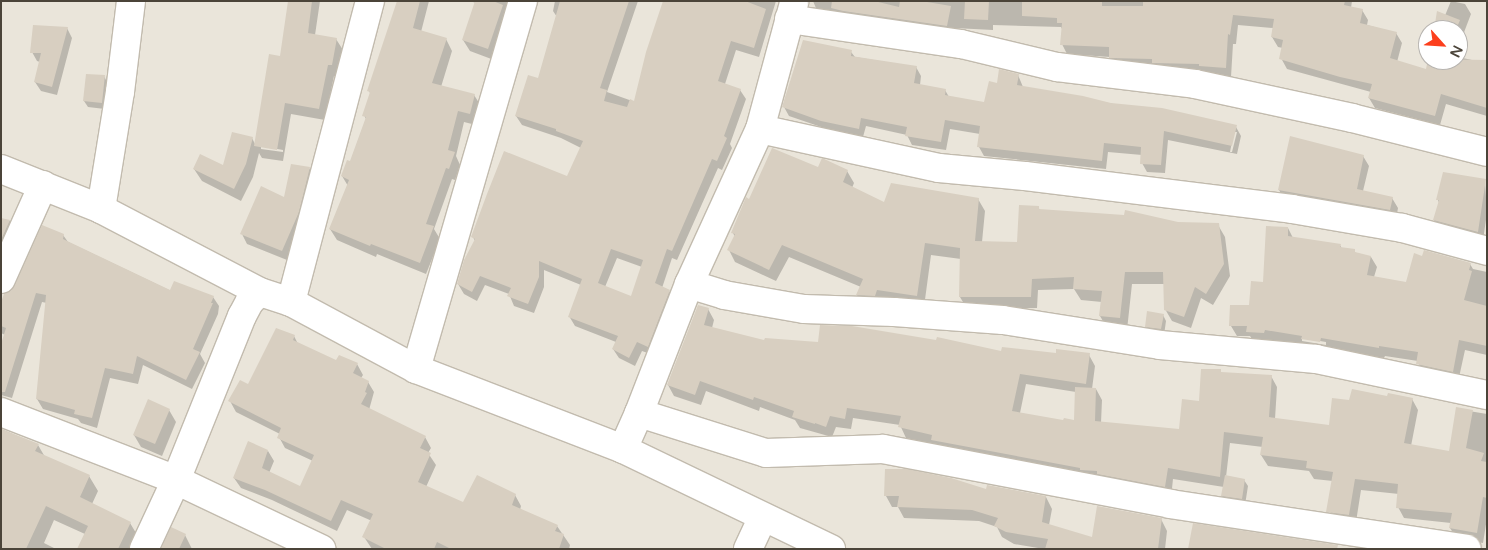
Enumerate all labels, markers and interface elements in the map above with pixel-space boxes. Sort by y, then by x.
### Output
north arrow [1418,20,1468,70]
text: N [1446,43,1466,60]

